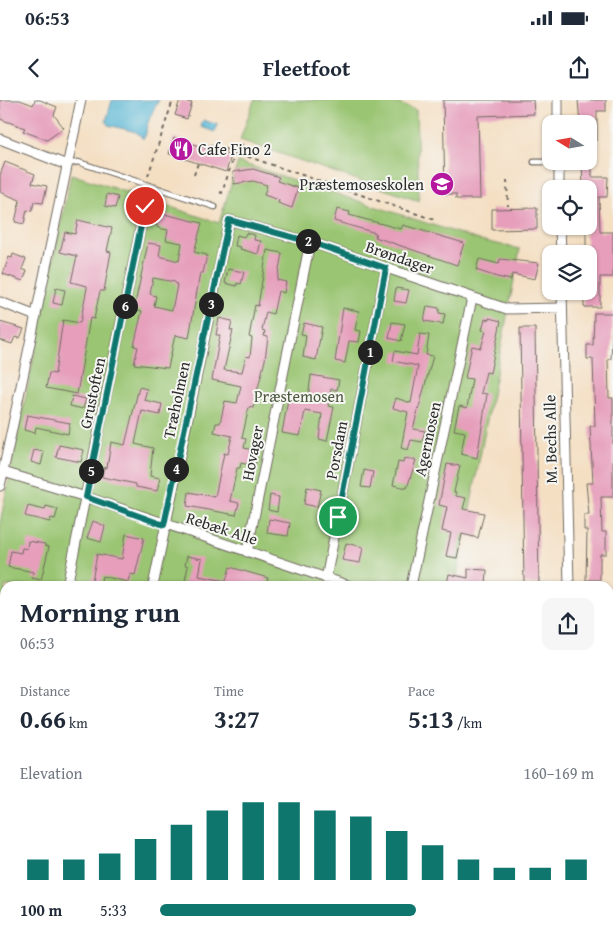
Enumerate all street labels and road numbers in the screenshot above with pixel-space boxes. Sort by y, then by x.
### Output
street label: Brøndager [363,234,438,280]
street label: Grustoften [73,355,111,431]
street label: Træholmen [156,359,196,441]
street label: M. Bechs Alle [537,394,563,484]
street label: Agermosen [407,399,447,479]
street label: Porsdam [319,419,353,481]
street label: Hovager [235,423,269,483]
street label: Rebæk Alle [183,505,261,551]

